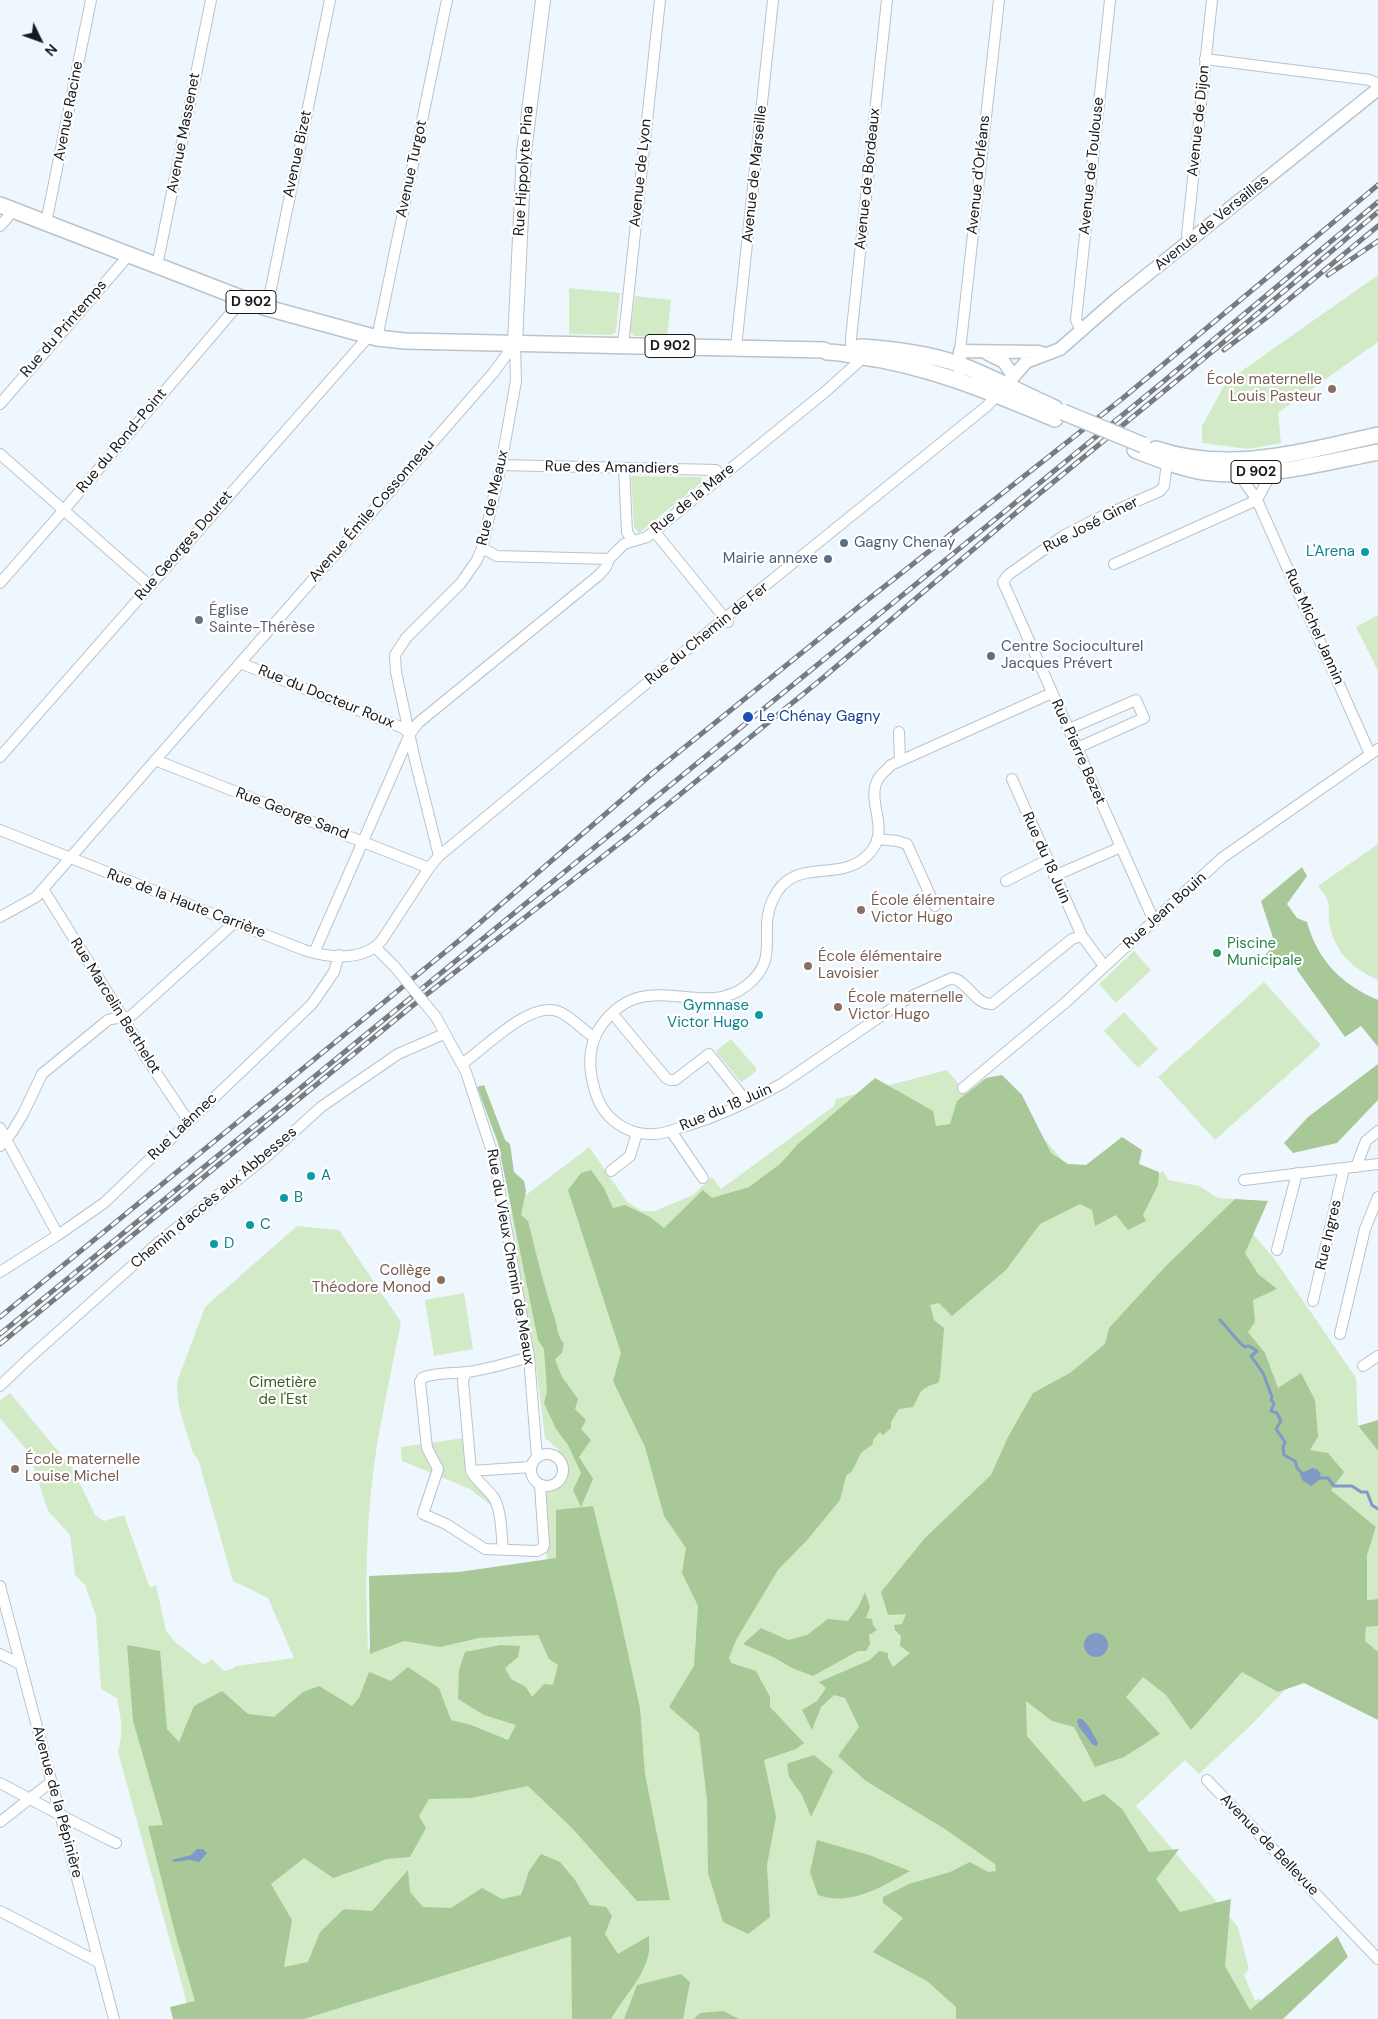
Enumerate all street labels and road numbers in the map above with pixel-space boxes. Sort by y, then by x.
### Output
street label: Avenue Racine [51,60,87,162]
street label: Avenue de Dijon [1184,64,1214,178]
street label: Avenue Massenet [164,71,204,195]
street label: Avenue de Toulouse [1076,96,1108,236]
street label: Avenue de Marseille [739,104,771,244]
street label: Rue Hippolyte Pina [510,105,538,237]
street label: Avenue de Bordeaux [852,107,884,251]
street label: Avenue Bizet [280,109,316,199]
street label: Avenue d'Orléans [964,114,994,236]
street label: Avenue de Lyon [626,118,656,228]
street label: Avenue Turgot [393,119,431,219]
street label: Avenue de Versailles [1151,171,1273,275]
street label: Rue du Printemps [17,277,111,381]
road number: D 902 [226,290,276,314]
road number: D 902 [645,334,695,358]
street label: Rue du Rond-Point [73,385,171,497]
street label: Avenue Émile Cossonneau [305,436,439,586]
street label: Rue de Meaux [473,449,513,547]
street label: Rue des Amandiers [545,458,679,478]
street label: Rue de la Mare [648,460,738,538]
road number: D 902 [1231,461,1281,484]
street label: Rue Georges Douret [131,487,237,605]
street label: Rue José Giner [1041,493,1141,557]
street label: Rue Michel Jannin [1280,567,1348,687]
street label: Rue du Chemin de Fer [642,579,772,689]
street label: Rue du Docteur Roux [255,661,397,733]
street label: Rue Pierre Bezet [1047,697,1109,807]
street label: Rue George Sand [233,784,351,844]
street label: Rue du 18 Juin [1018,810,1074,906]
street label: Rue de la Haute Carrière [104,865,268,943]
street label: Rue Jean Bouin [1120,869,1210,953]
street label: Rue Marcelin Berthelot [66,935,164,1077]
street label: Rue du 18 Juin [677,1081,775,1135]
street label: Rue Laënnec [145,1090,221,1164]
street label: Chemin d'accès aux Abbesses [127,1123,301,1273]
street label: Rue du Vieux Chemin de Meaux [482,1148,538,1366]
street label: Rue Ingres [1312,1198,1346,1272]
street label: Avenue de la Pépinière [28,1724,86,1880]
street label: Avenue de Bellevue [1216,1790,1322,1900]

